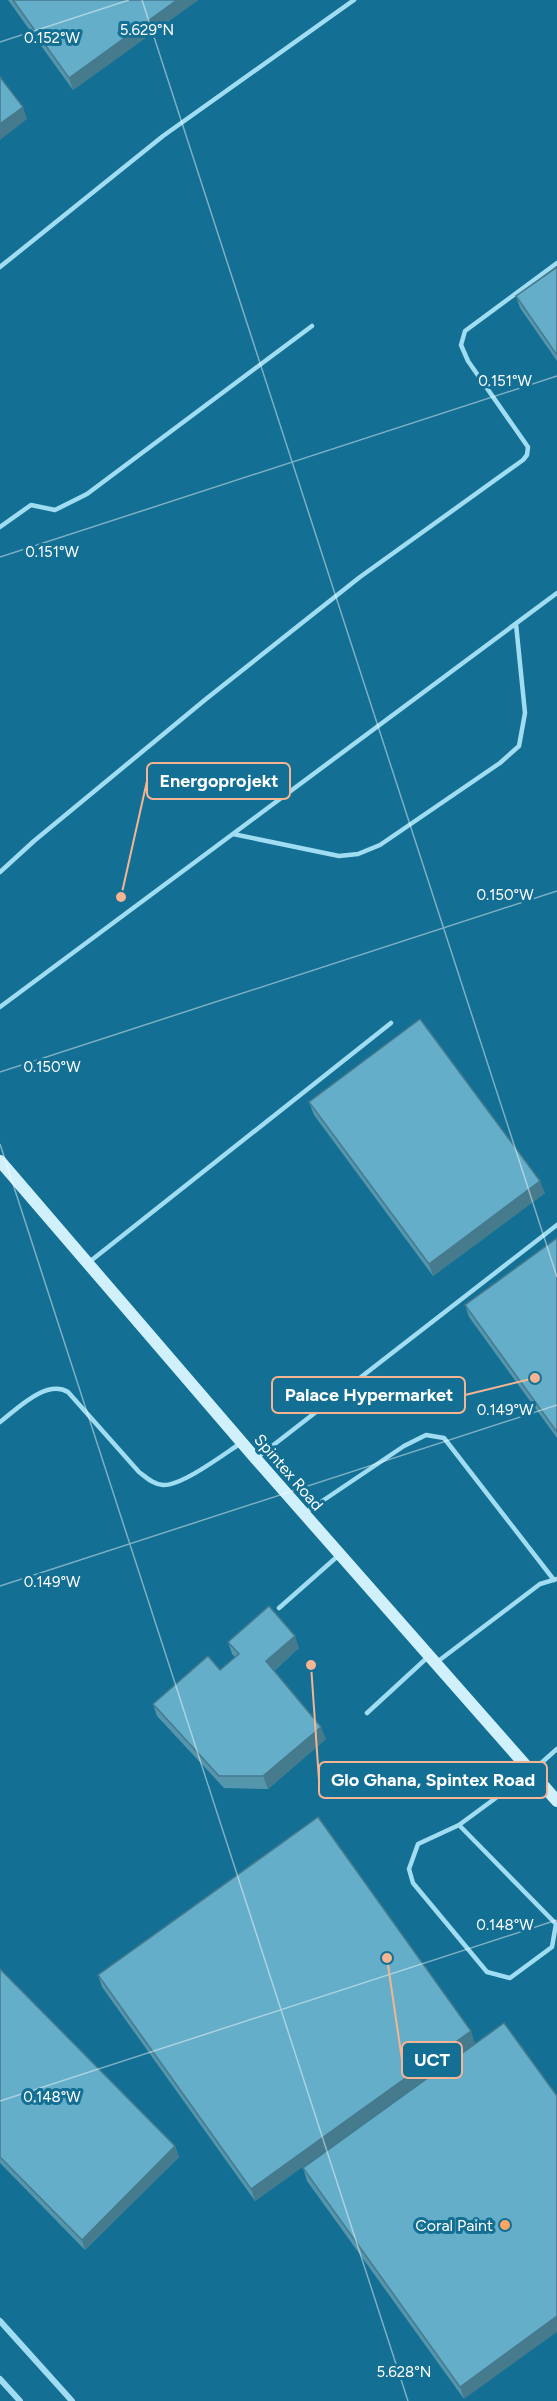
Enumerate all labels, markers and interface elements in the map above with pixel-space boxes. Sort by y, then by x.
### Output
text: 5.629°N [120,21,174,39]
text: 0.152°W [24,29,81,47]
text: 0.151°W [478,372,532,390]
text: 0.151°W [25,543,79,561]
callout: Energoprojekt [147,763,290,799]
text: Energoprojekt [159,770,279,792]
text: 0.150°W [476,886,534,904]
text: 0.150°W [23,1058,81,1076]
callout: Palace Hypermarket [272,1377,465,1413]
text: Palace Hypermarket [285,1384,453,1406]
text: 0.149°W [477,1401,534,1419]
street label: Spintex Road [250,1430,327,1514]
text: 0.149°W [24,1573,81,1591]
callout: Glo Ghana, Spintex Road [319,1762,547,1798]
text: Glo Ghana, Spintex Road [331,1769,535,1791]
text: 0.148°W [476,1916,534,1934]
callout: UCT [402,2042,462,2078]
text: UCT [414,2049,451,2071]
text: 0.148°W [23,2088,81,2106]
place label: Coral Paint [415,2216,493,2235]
marker: Coral Paint [498,2218,512,2232]
text: 5.628°N [377,2363,431,2381]

